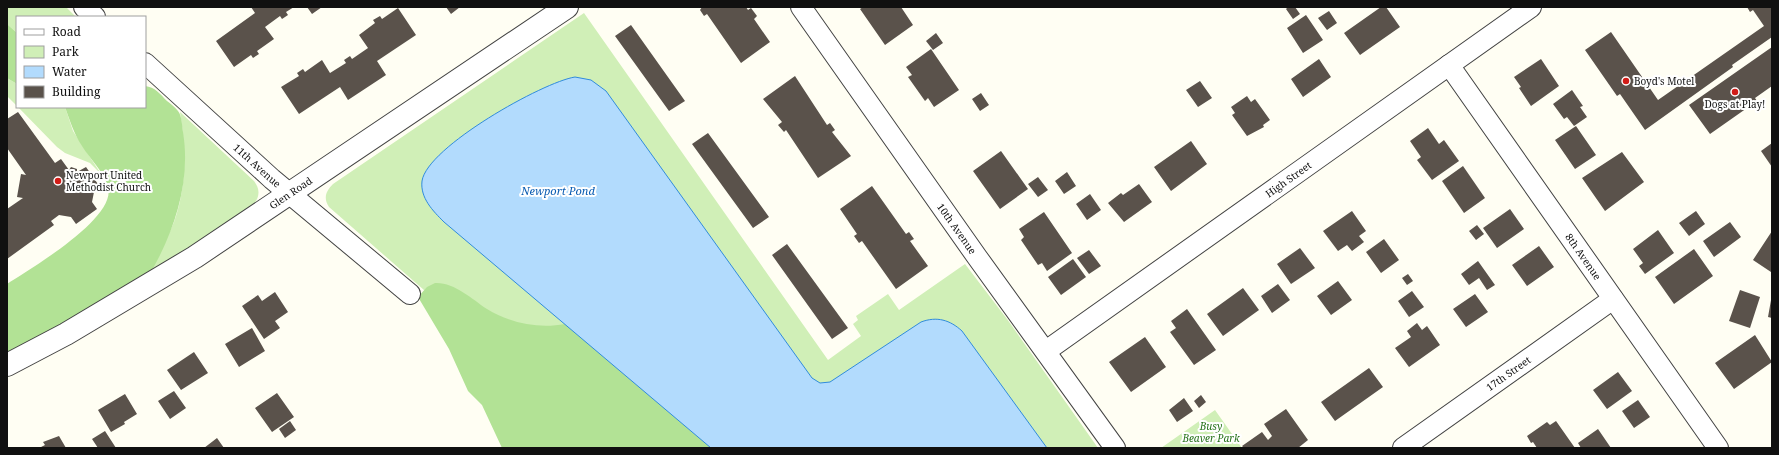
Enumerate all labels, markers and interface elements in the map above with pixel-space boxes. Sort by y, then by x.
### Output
legend [16,16,146,108]
text: Road [52,23,82,40]
text: Park [52,43,80,60]
text: Water [52,63,87,80]
place label: Boyd's Motel [1634,74,1694,88]
marker: Boyd's Motel [1621,76,1631,86]
text: Building [52,83,101,100]
marker: Dogs at Play! [1730,87,1740,97]
place label: Dogs at Play! [1705,97,1765,111]
street label: 11th Avenue [231,140,284,191]
street label: High Street [1262,158,1314,200]
place label: Newport United Methodist Church [66,168,152,194]
street label: Glen Road [266,173,315,212]
marker: Newport United Methodist Church [53,176,63,186]
water label: Newport Pond [520,183,595,198]
street label: 10th Avenue [934,200,980,257]
street label: 8th Avenue [1562,230,1605,283]
street label: 17th Street [1483,352,1534,394]
park label: Busy Beaver Park [1181,419,1240,445]

